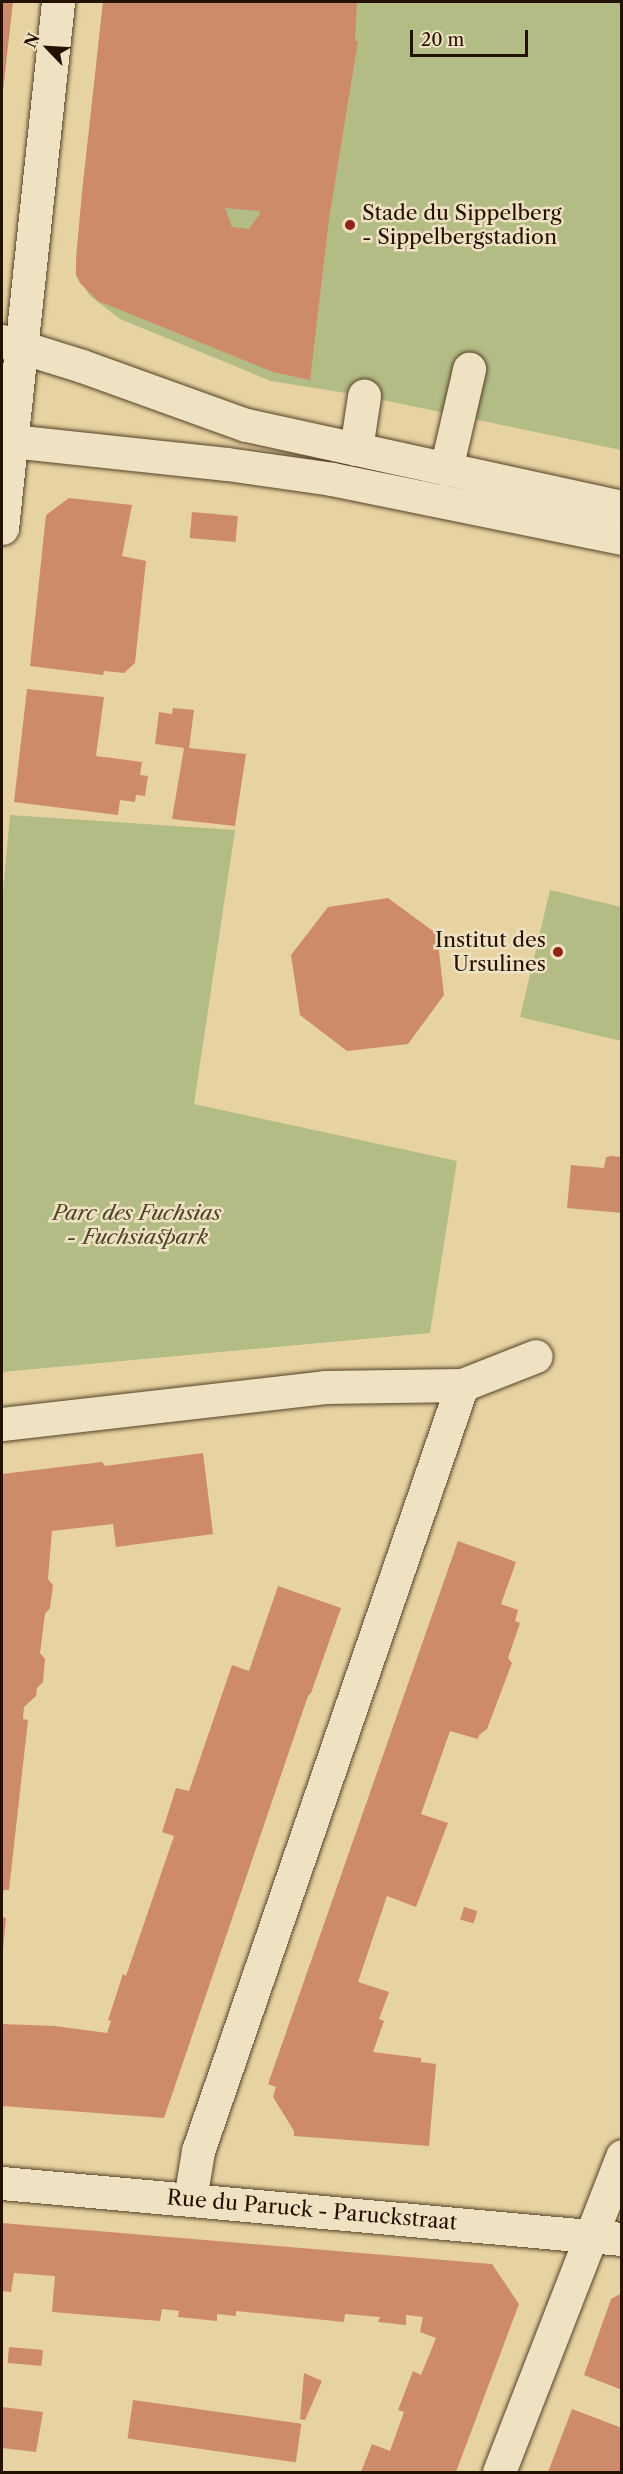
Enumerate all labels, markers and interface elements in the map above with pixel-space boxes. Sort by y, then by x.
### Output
north arrow [18,18,78,78]
scale bar [413,18,532,56]
text: 20 m [421,29,464,51]
text: N [20,30,44,51]
place label: Stade du Sippelberg - Sippelbergstadion [362,200,562,250]
marker: Stade du Sippelberg - Sippelbergstadion [343,218,357,232]
place label: Institut des Ursulines [435,927,546,977]
marker: Institut des Ursulines [551,945,565,959]
park label: Parc des Fuchsias - Fuchsiaspark [52,1200,222,1250]
street label: Rue du Paruck - Paruckstraat [166,2185,458,2235]

